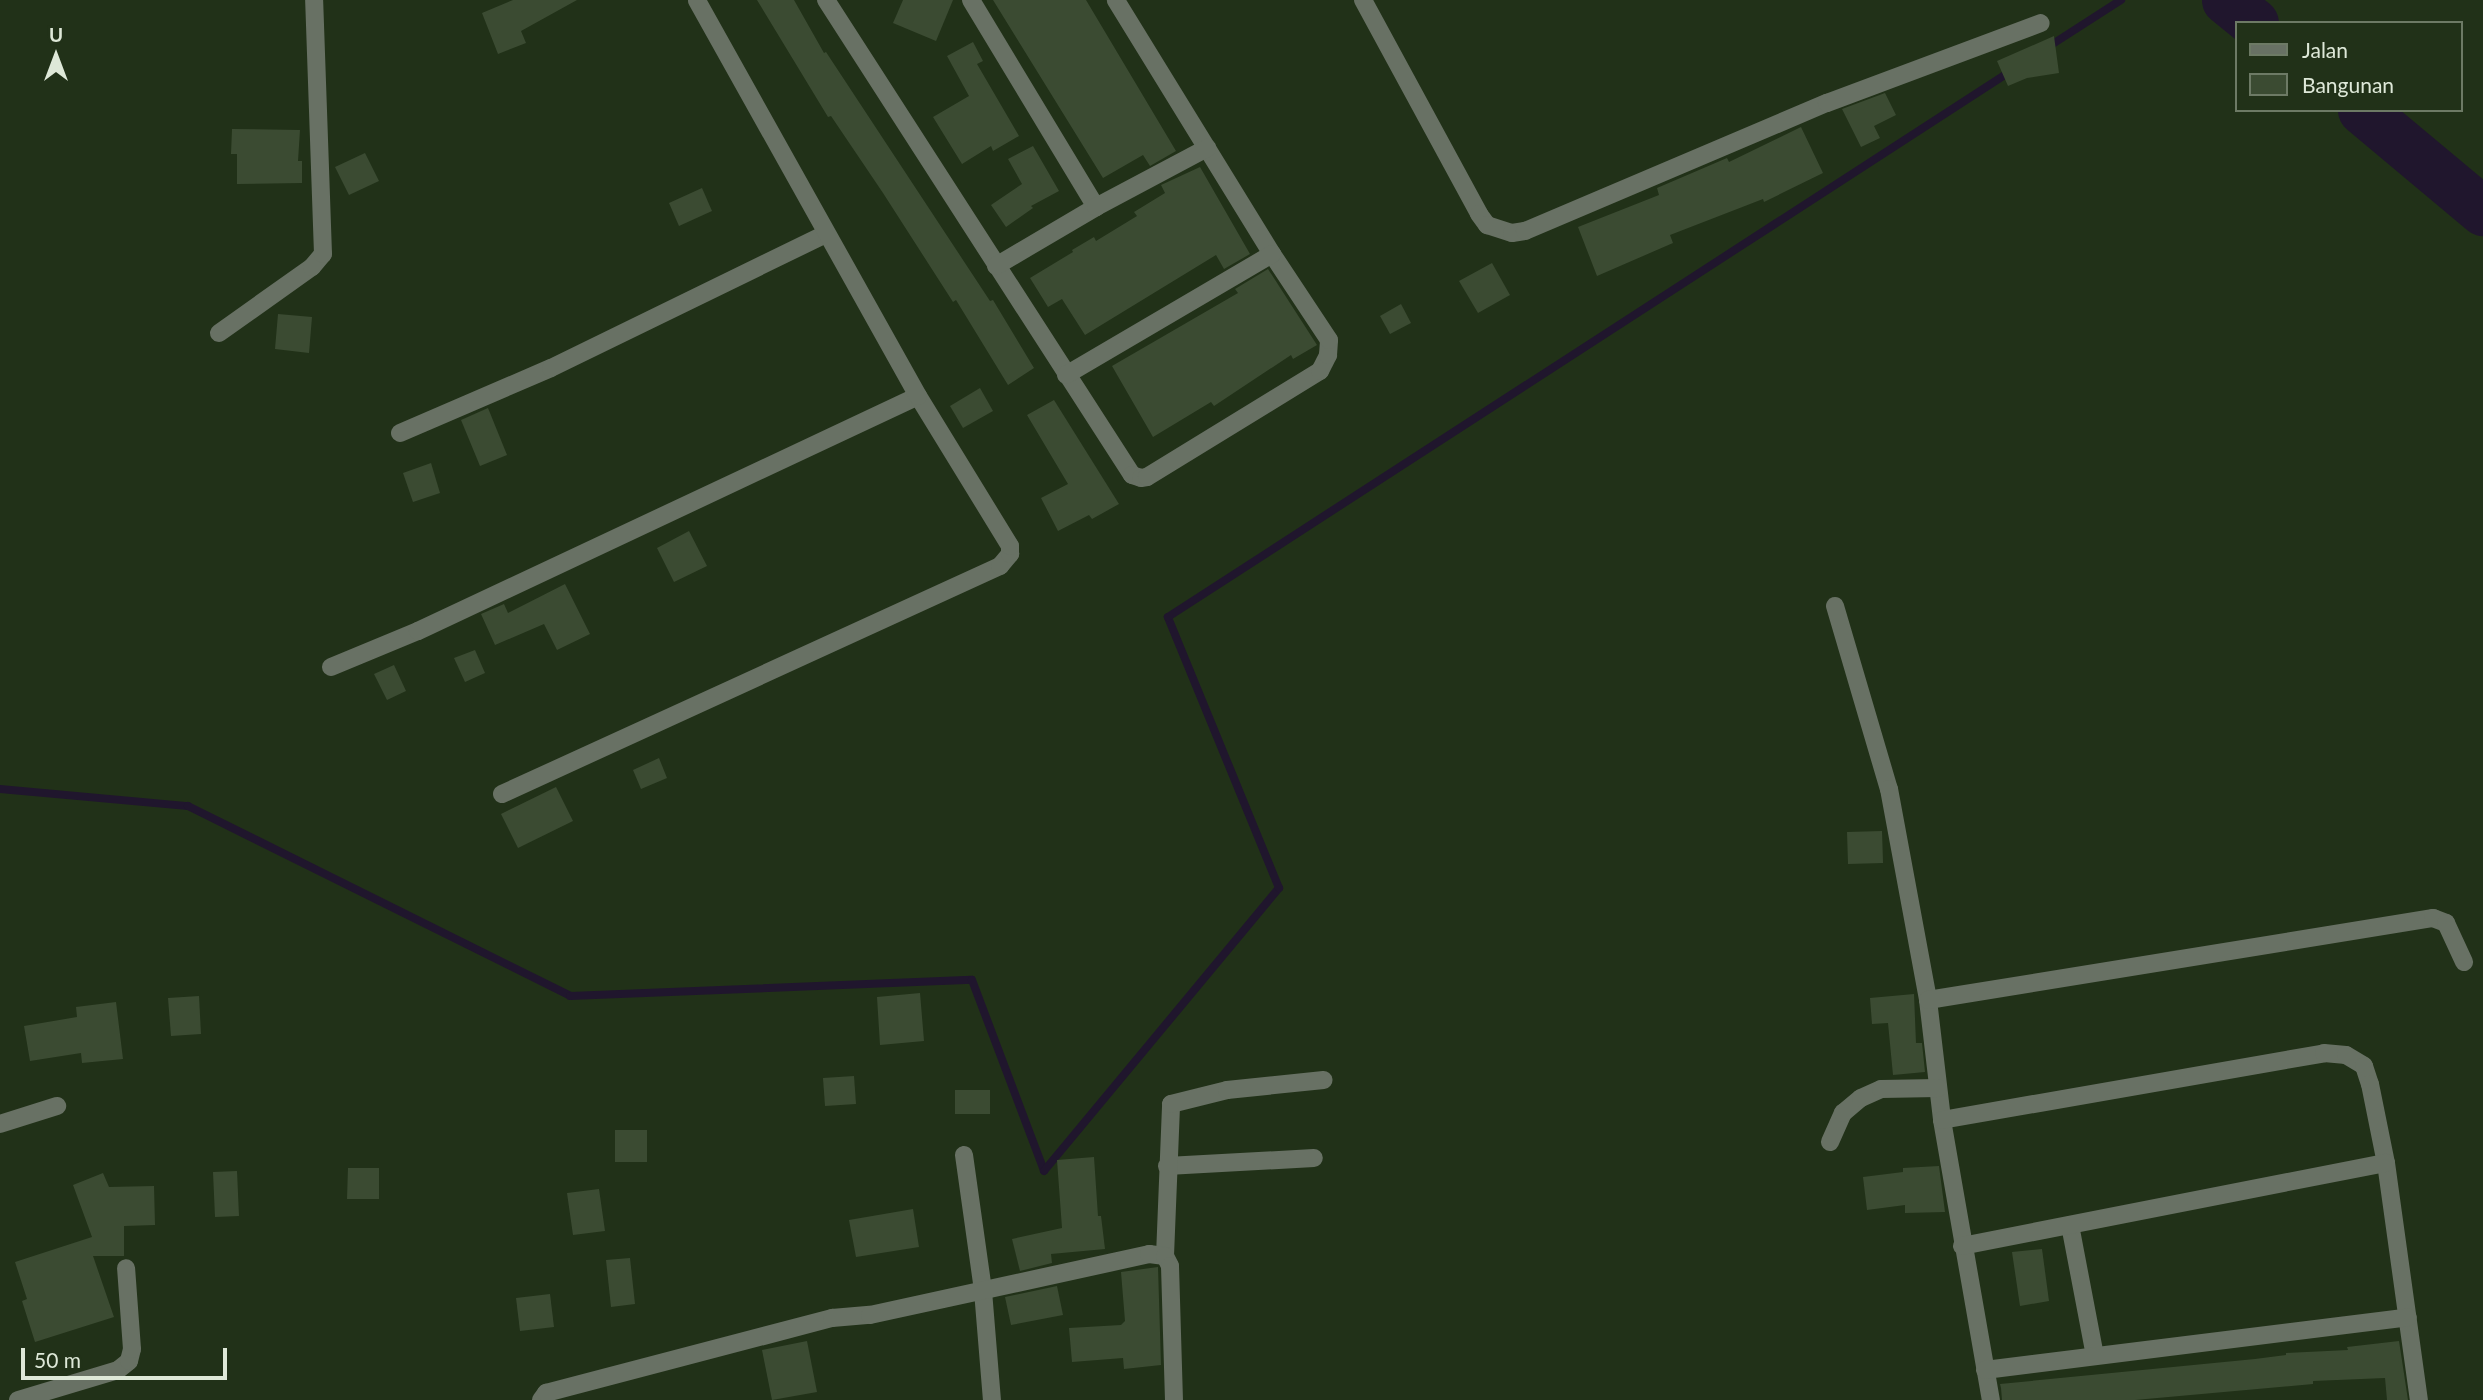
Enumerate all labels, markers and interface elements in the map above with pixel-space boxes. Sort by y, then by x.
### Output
north arrow [21,21,91,91]
legend [2234,21,2462,112]
text: U [49,23,63,46]
text: Jalan [2302,37,2348,62]
text: Bangunan [2302,72,2394,97]
scale bar [24,1334,231,1378]
text: 50 m [34,1347,81,1372]

